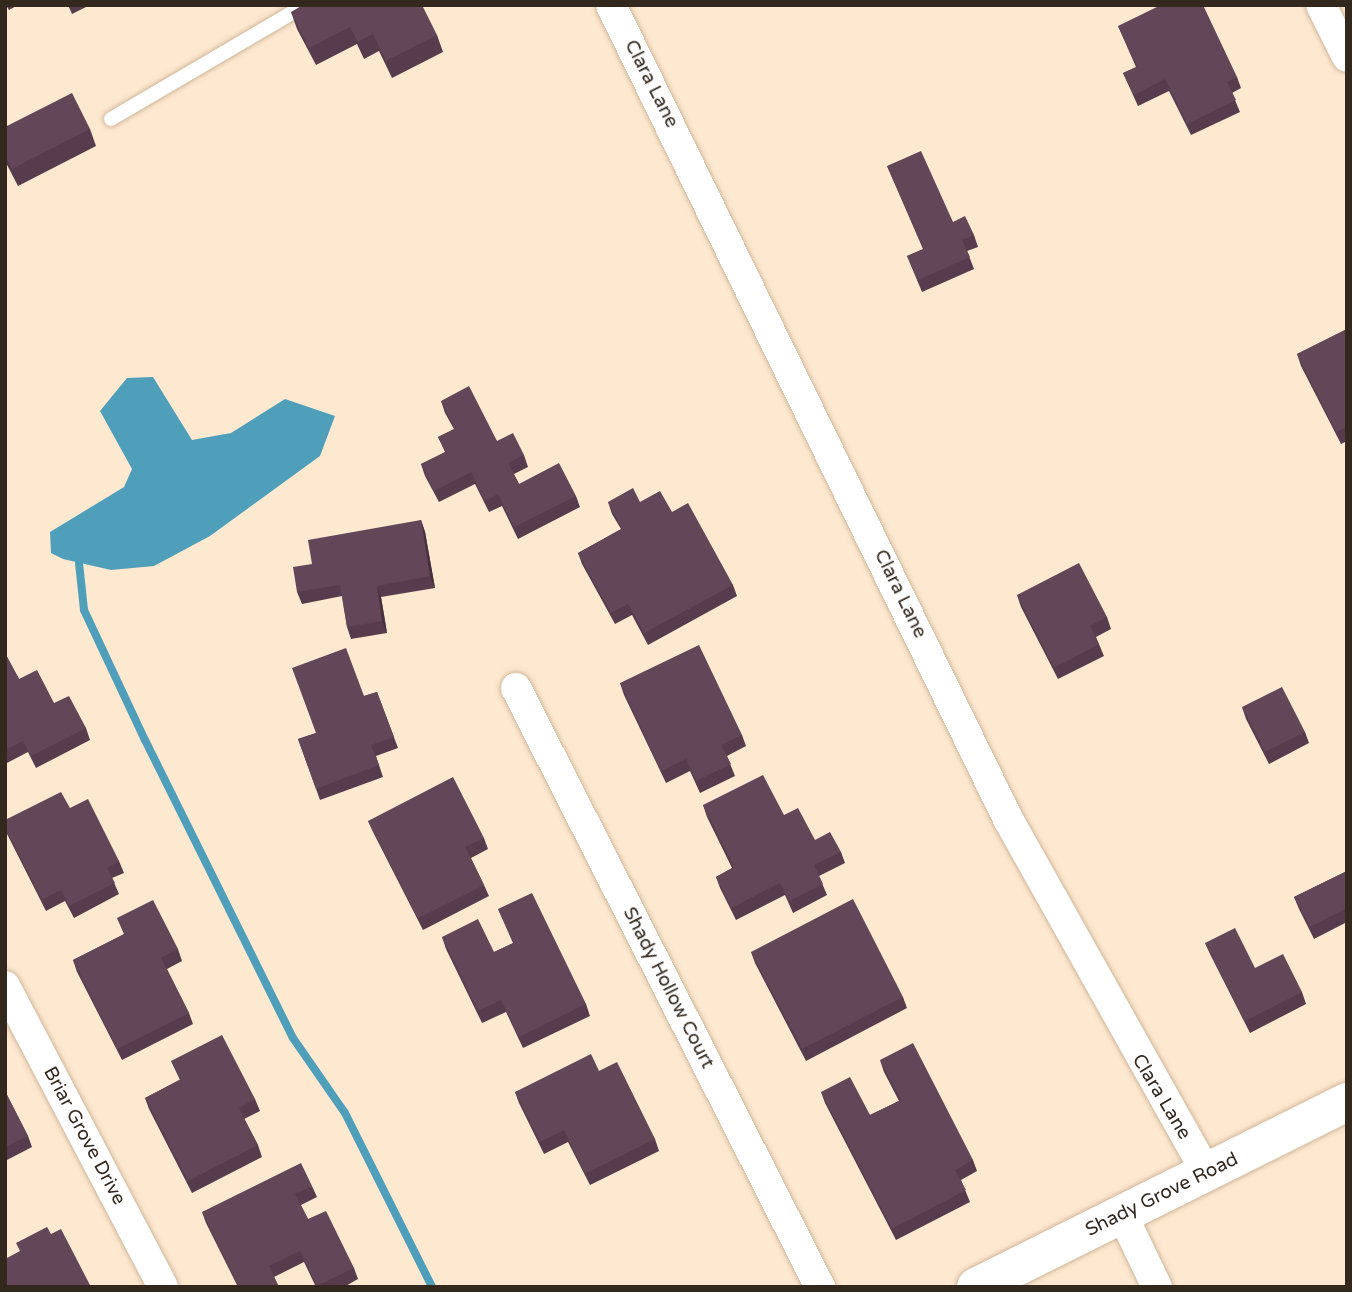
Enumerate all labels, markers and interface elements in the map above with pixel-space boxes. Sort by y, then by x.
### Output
street label: Clara Lane [619,36,683,132]
street label: Clara Lane [869,546,931,642]
street label: Shady Hollow Court [617,904,719,1072]
street label: Clara Lane [1127,1050,1195,1144]
street label: Briar Grove Drive [38,1063,130,1209]
street label: Shady Grove Road [1082,1148,1242,1242]

